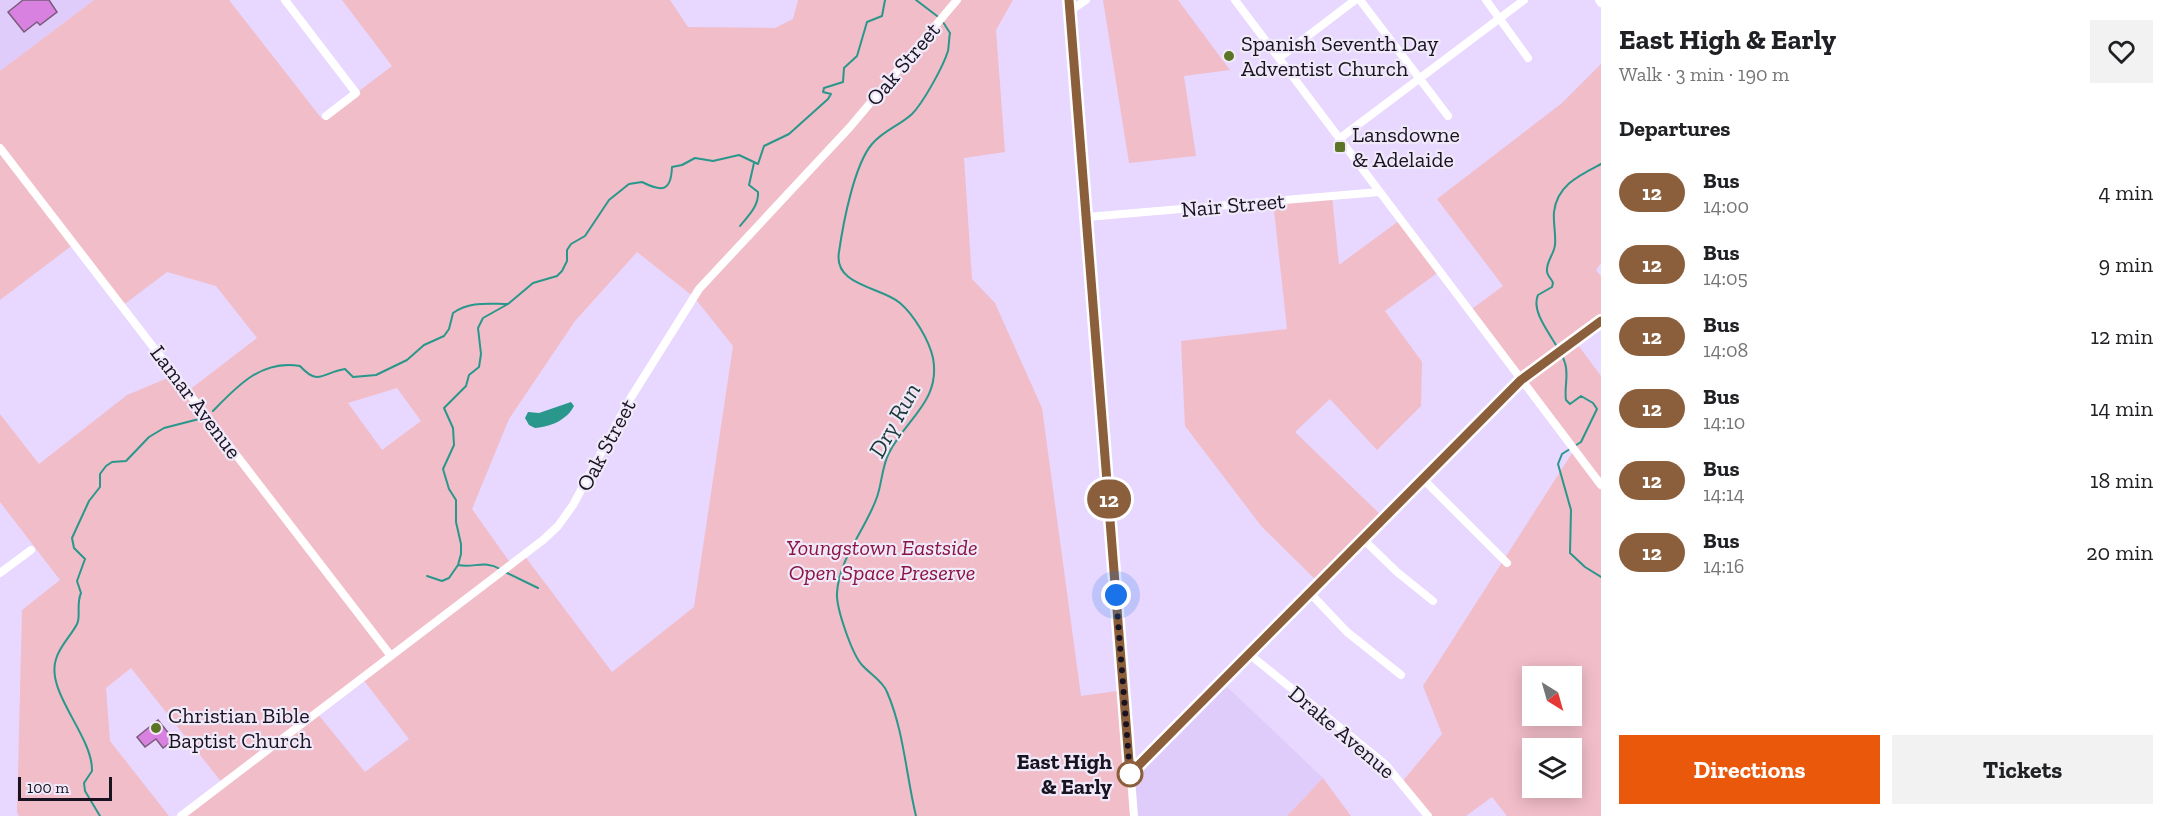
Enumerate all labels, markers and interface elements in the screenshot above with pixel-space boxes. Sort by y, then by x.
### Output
street label: Oak Street [860,16,946,111]
button: heart [2090,20,2153,83]
text: East High & Early [1619,23,1836,56]
place label: Spanish Seventh Day Adventist Church [1241,30,1439,82]
marker: Spanish Seventh Day Adventist Church [1222,49,1236,63]
text: Walk · 3 min · 190 m [1619,62,1789,86]
text: Departures [1619,115,1730,142]
place label: Lansdowne & Adelaide [1352,121,1460,173]
marker: Lansdowne & Adelaide [1333,140,1347,154]
text: Bus [1703,167,1740,194]
text: 4 min [2098,179,2153,206]
text: 12 [1642,180,1662,205]
street label: Nair Street [1180,187,1287,223]
text: 14:00 [1703,194,1749,218]
text: Bus [1703,239,1740,266]
text: 9 min [2099,251,2153,278]
text: 12 [1642,252,1662,277]
text: 14:05 [1703,266,1748,290]
text: Bus [1703,311,1740,338]
text: 12 min [2090,323,2153,350]
text: 12 [1642,324,1662,349]
text: 14:08 [1703,338,1748,362]
street label: Lamar Avenue [145,340,247,464]
water label: Dry Run [862,378,926,462]
text: Bus [1703,383,1740,410]
street label: Oak Street [570,393,642,496]
text: 14 min [2090,395,2153,422]
text: 12 [1642,396,1662,421]
text: 14:10 [1703,410,1745,434]
text: Bus [1703,455,1740,482]
text: 18 min [2090,467,2153,494]
text: 12 [1642,468,1662,493]
line badge: 12 [1082,480,1136,518]
text: 14:14 [1703,482,1744,506]
text: 12 [1099,487,1119,512]
text: Bus [1703,527,1740,554]
park label: Youngstown Eastside Open Space Preserve [786,534,978,586]
text: 20 min [2086,539,2153,566]
text: 12 [1642,540,1662,565]
text: 14:16 [1703,554,1744,578]
your location [1101,580,1131,610]
north arrow [1522,666,1582,726]
map controls [1522,666,1582,798]
street label: Drake Avenue [1283,680,1401,784]
place label: Christian Bible Baptist Church [168,702,312,754]
marker: Christian Bible Baptist Church [149,721,163,735]
button: Directions [1619,735,1880,804]
button: Tickets [1892,735,2153,804]
button: layers [1522,738,1582,798]
place label: East High & Early [1016,748,1112,800]
marker: East High & Early [1117,761,1143,787]
scale bar [18,774,112,802]
text: 100 m [27,778,69,797]

